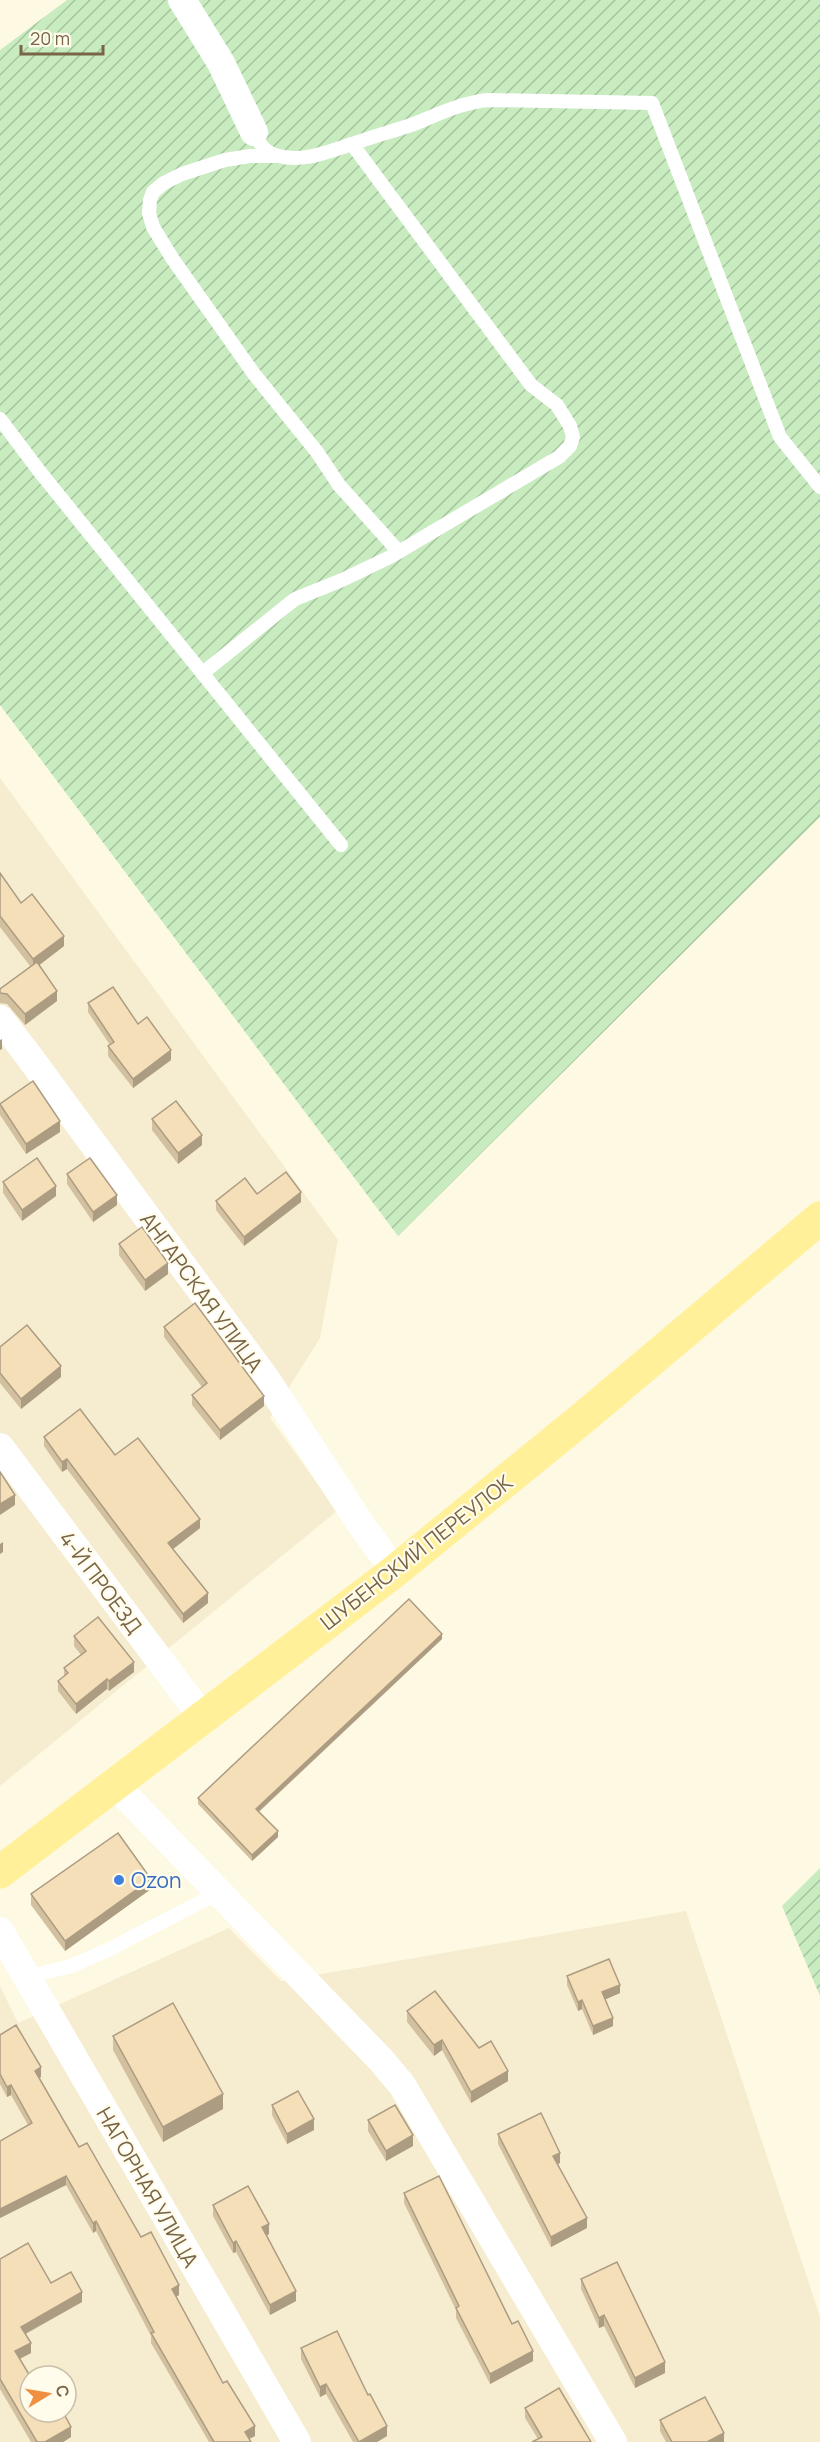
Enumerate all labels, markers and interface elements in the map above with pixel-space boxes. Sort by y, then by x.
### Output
scale bar [21,18,104,56]
text: 20 m [30,26,70,50]
street label: АНГАРСКАЯ УЛИЦА [134,1206,270,1378]
street label: ШУБЕНСКИЙ ПЕРЕУЛОК [314,1468,518,1636]
street label: 4-Й ПРОЕЗД [53,1525,149,1639]
place label: Ozon [131,1866,181,1894]
marker: Ozon [112,1873,126,1887]
street label: НАГОРНАЯ УЛИЦА [91,2102,205,2272]
north arrow [18,2364,78,2424]
text: С [51,2383,75,2399]

